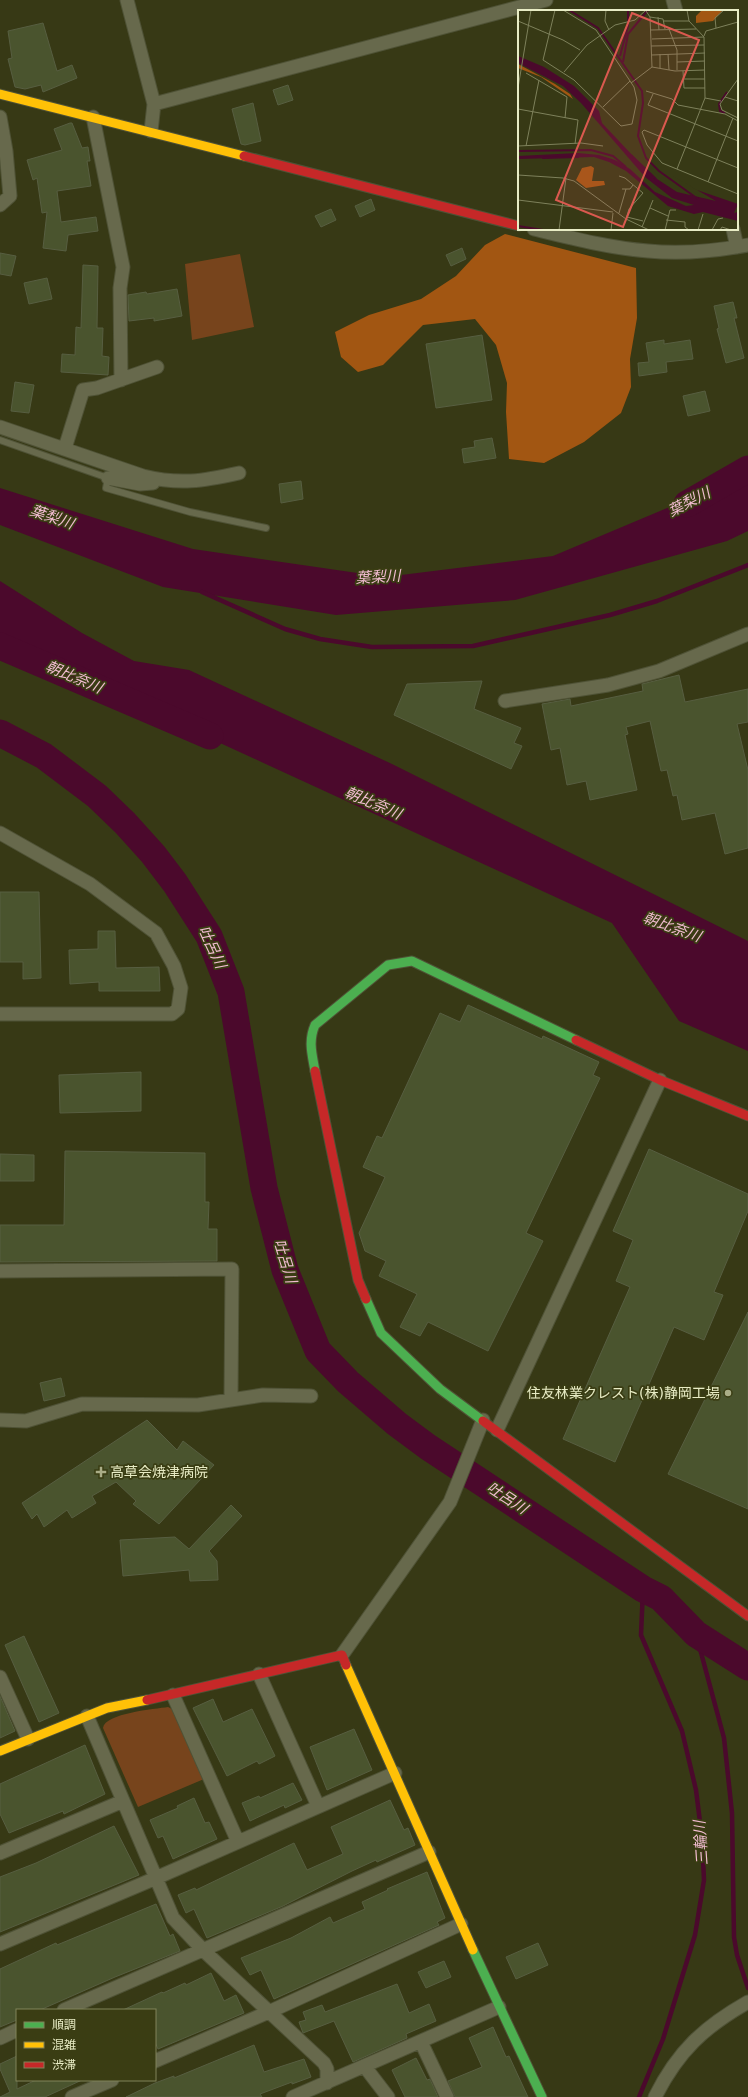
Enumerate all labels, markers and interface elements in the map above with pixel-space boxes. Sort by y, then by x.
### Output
inset map [518,10,738,230]
water label: 葉梨川 [665,483,715,520]
water label: 葉梨川 [28,501,78,533]
water label: 葉梨川 [355,567,403,587]
water label: 朝比奈川 [43,657,107,698]
water label: 朝比奈川 [342,783,406,824]
water label: 朝比奈川 [641,908,705,946]
water label: 吐呂川 [194,923,231,973]
water label: 吐呂川 [270,1237,301,1287]
place label: 住友林業クレスト(株)静岡工場 [527,1385,720,1401]
marker: 住友林業クレスト(株)静岡工場 [723,1388,733,1398]
place label: 高草会焼津病院 [110,1464,208,1480]
marker: 高草会焼津病院 [95,1466,107,1478]
water label: 吐呂川 [483,1478,532,1519]
water label: 三輪川 [690,1818,712,1866]
legend [16,2009,156,2081]
text: 順調 [52,2018,76,2032]
text: 混雑 [52,2038,76,2052]
text: 渋滞 [52,2058,76,2072]

